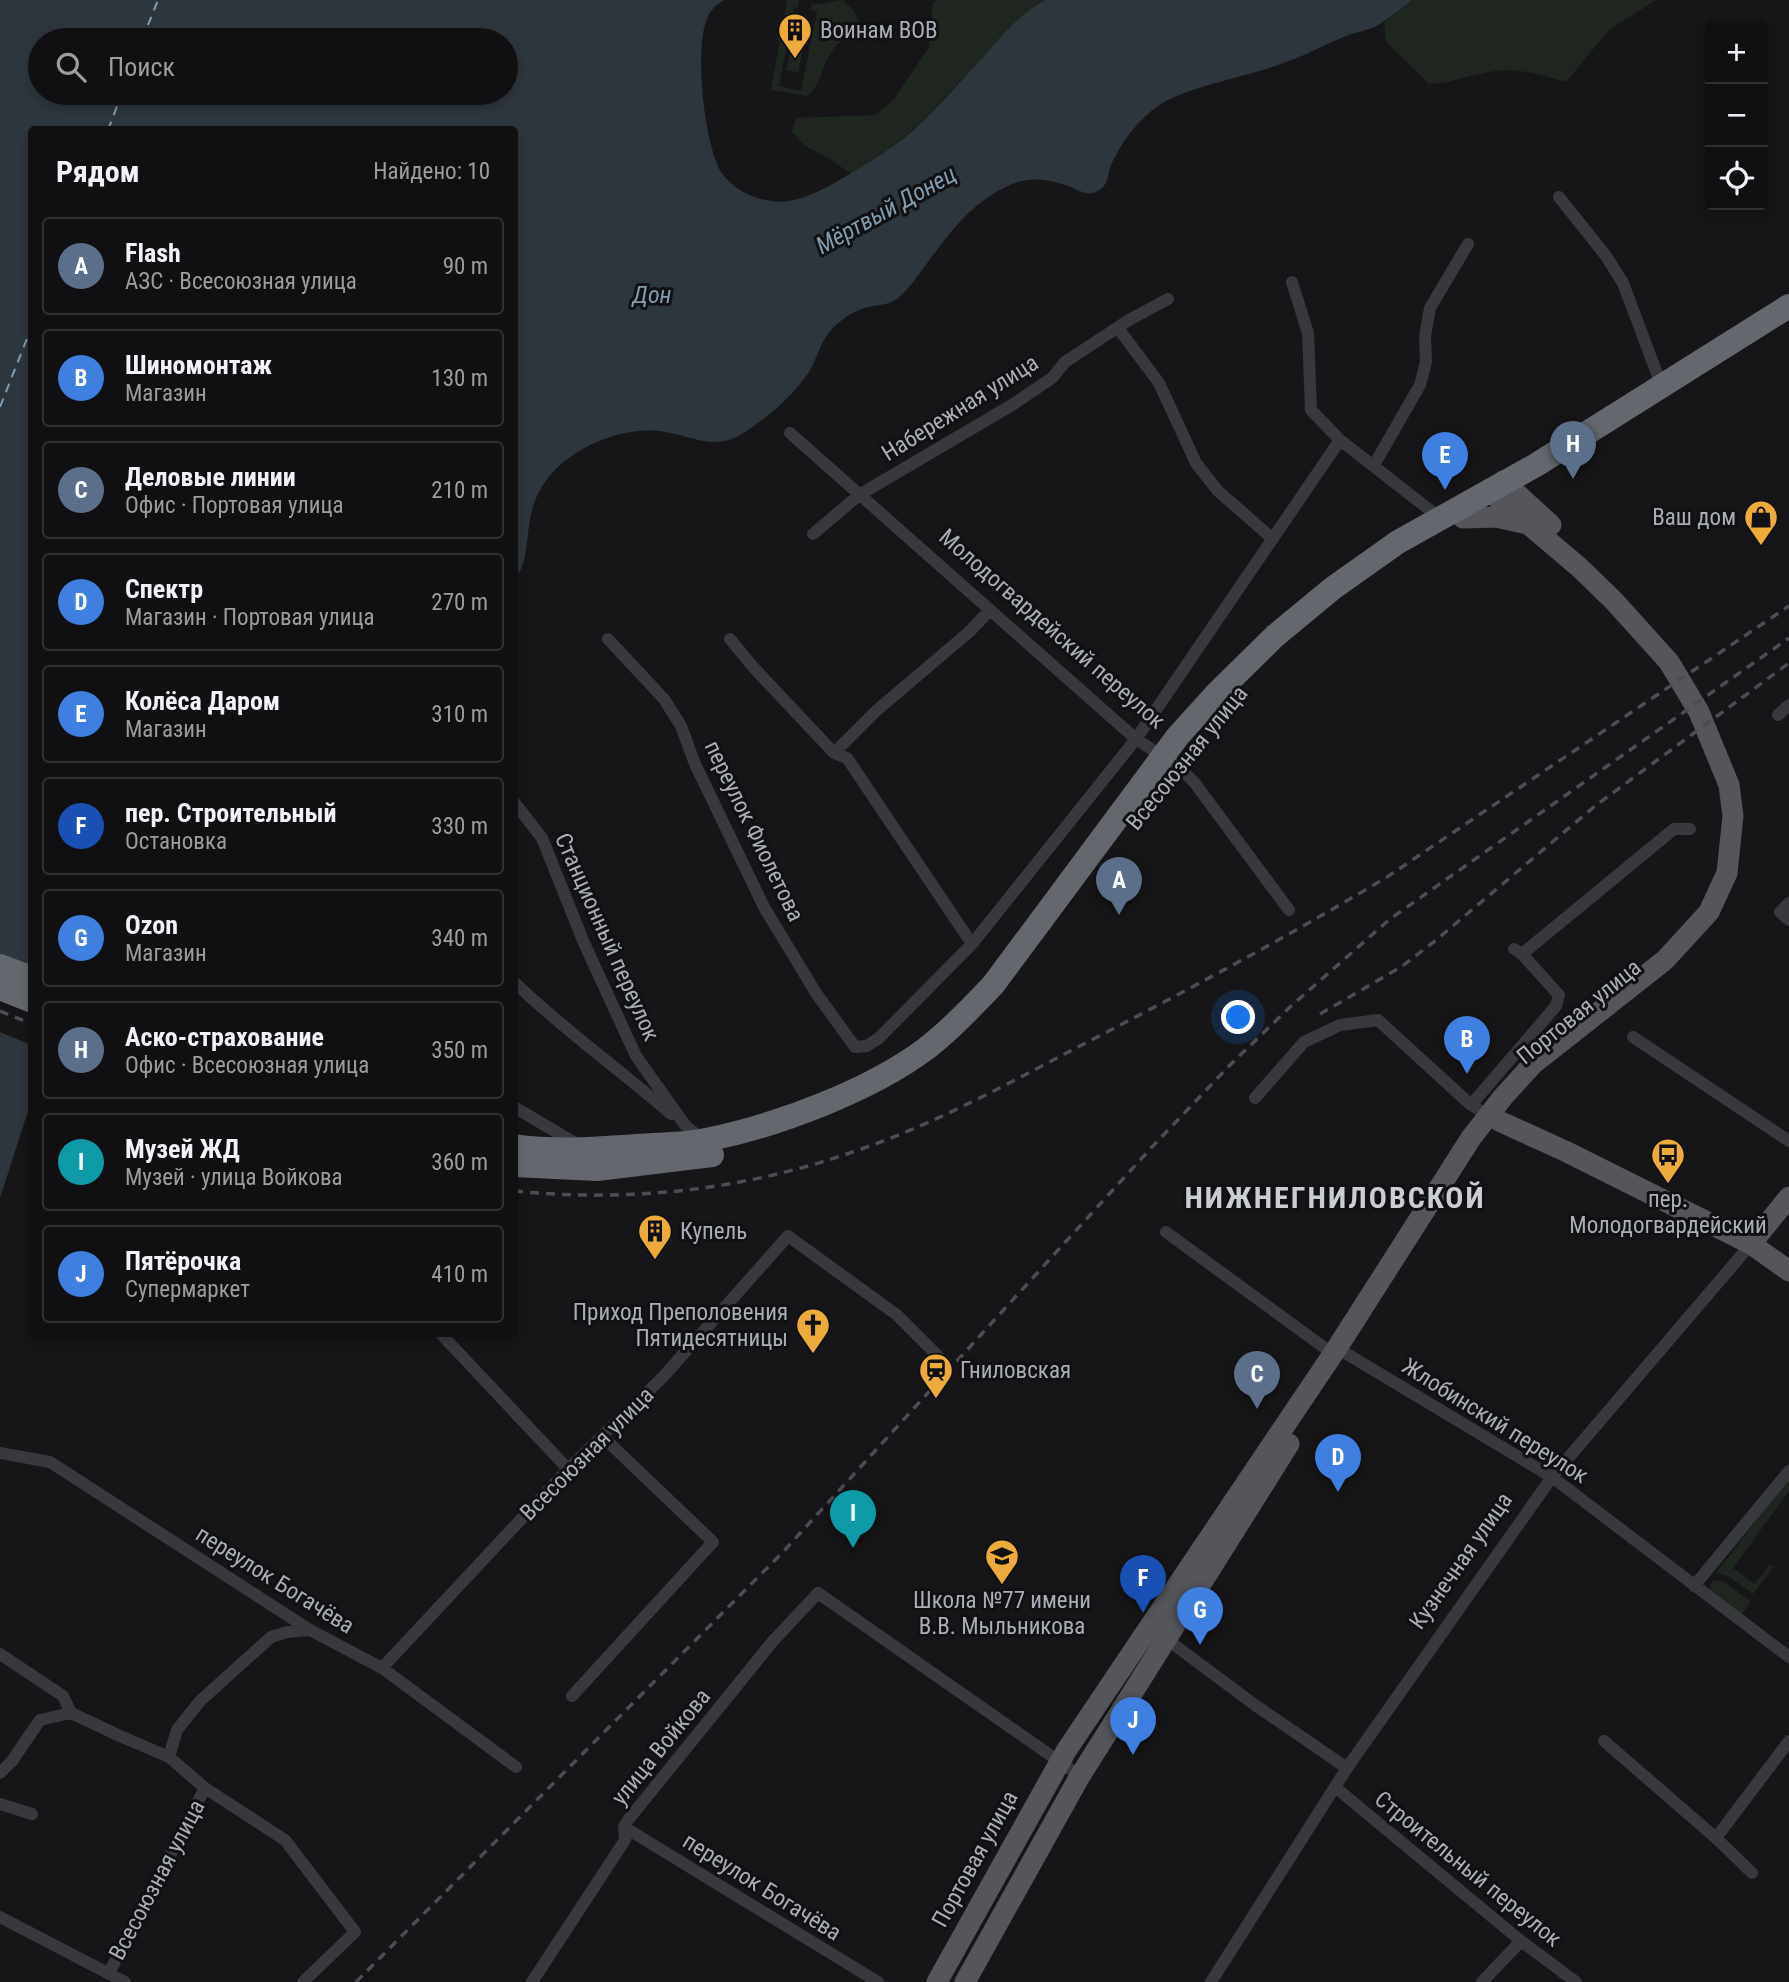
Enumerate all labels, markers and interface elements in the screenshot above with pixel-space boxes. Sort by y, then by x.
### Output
building icon: Воинам ВОВ [776,11,814,60]
place label: Воинам ВОВ [820,17,938,44]
map controls [1705,21,1768,210]
button: + [1705,21,1768,84]
search box [28,28,518,105]
icon: search [52,48,90,86]
text: Поиск [108,52,175,82]
button: − [1705,84,1768,147]
button: locate [1705,147,1768,210]
text: Рядом [56,154,140,189]
text: Найдено: 10 [373,158,490,185]
water label: Мёртвый Донец [811,160,961,260]
text: Flash [125,238,181,268]
text: A [74,253,88,280]
text: 90 m [443,253,488,280]
text: АЗС · Всесоюзная улица [125,268,357,295]
water label: Дон [631,281,672,309]
street label: Набережная улица [877,349,1043,467]
text: Шиномонтаж [125,350,272,380]
text: B [75,365,87,392]
text: 130 m [431,365,488,392]
text: Магазин [125,380,207,407]
pin: H [1550,421,1596,479]
pin: E [1422,432,1468,490]
text: Деловые линии [125,462,296,492]
text: C [74,477,88,504]
text: 210 m [431,477,488,504]
text: Офис · Портовая улица [125,492,344,519]
shop icon: Ваш дом [1742,498,1780,547]
place label: Ваш дом [1652,504,1736,531]
street label: Молодогвардейский переулок [934,524,1170,734]
text: Спектр [125,574,203,604]
text: D [75,589,88,616]
text: 270 m [431,589,488,616]
text: Магазин · Портовая улица [125,604,375,631]
street label: Всесоюзная улица [1121,681,1253,835]
text: Колёса Даром [125,686,280,716]
text: E [75,701,87,728]
text: 310 m [431,701,488,728]
text: Магазин [125,716,207,743]
street label: переулок Фиолетова [699,736,809,926]
text: пер. Строительный [125,798,337,828]
text: F [76,813,86,840]
text: 330 m [431,813,488,840]
text: Остановка [125,828,227,855]
street label: Станционный переулок [549,829,665,1045]
pin: A [1096,857,1142,915]
text: Ozon [125,910,178,940]
text: G [74,925,88,952]
text: 340 m [431,925,488,952]
text: Магазин [125,940,207,967]
street label: Портовая улица [1512,954,1646,1070]
your location [1221,1000,1255,1034]
pin: B [1444,1016,1490,1074]
text: Аско-страхование [125,1022,324,1052]
text: H [74,1037,88,1064]
text: 350 m [431,1037,488,1064]
text: Офис · Всесоюзная улица [125,1052,369,1079]
text: Музей ЖД [125,1134,240,1164]
bus stop icon: пер. Молодогвардейский [1649,1136,1687,1185]
text: I [78,1149,84,1176]
text: 360 m [431,1149,488,1176]
text: Музей · улица Войкова [125,1164,343,1191]
district label: НИЖНЕГНИЛОВСКОЙ [1184,1180,1486,1215]
place label: пер. Молодогвардейский [1569,1186,1767,1239]
building icon: Купель [636,1212,674,1261]
place label: Купель [680,1218,747,1245]
text: Пятёрочка [125,1246,241,1276]
text: J [75,1261,87,1288]
text: 410 m [431,1261,488,1288]
text: Супермаркет [125,1276,250,1303]
place label: Приход Преполовения Пятидесятницы [573,1299,788,1352]
church icon: Приход Преполовения Пятидесятницы [794,1306,832,1355]
station icon: Гниловская [917,1351,955,1400]
pin: C [1234,1351,1280,1409]
street label: Жлобинский переулок [1397,1353,1593,1489]
place label: Гниловская [960,1357,1071,1384]
street label: Всесоюзная улица [515,1382,659,1526]
pin: D [1315,1434,1361,1492]
street label: Кузнечная улица [1404,1487,1518,1635]
pin: I [830,1490,876,1548]
street label: переулок Богачёва [191,1520,359,1640]
school or university icon: Школа №77 имени В.В. Мыльникова [983,1537,1021,1586]
pin: F [1120,1555,1166,1613]
place label: Школа №77 имени В.В. Мыльникова [913,1587,1091,1640]
pin: G [1177,1587,1223,1645]
street label: улица Войкова [606,1683,716,1811]
pin: J [1110,1697,1156,1755]
street label: Строительный переулок [1369,1785,1567,1953]
street label: Портовая улица [926,1786,1024,1932]
street label: Всесоюзная улица [103,1795,211,1965]
street label: переулок Богачёва [678,1827,846,1947]

